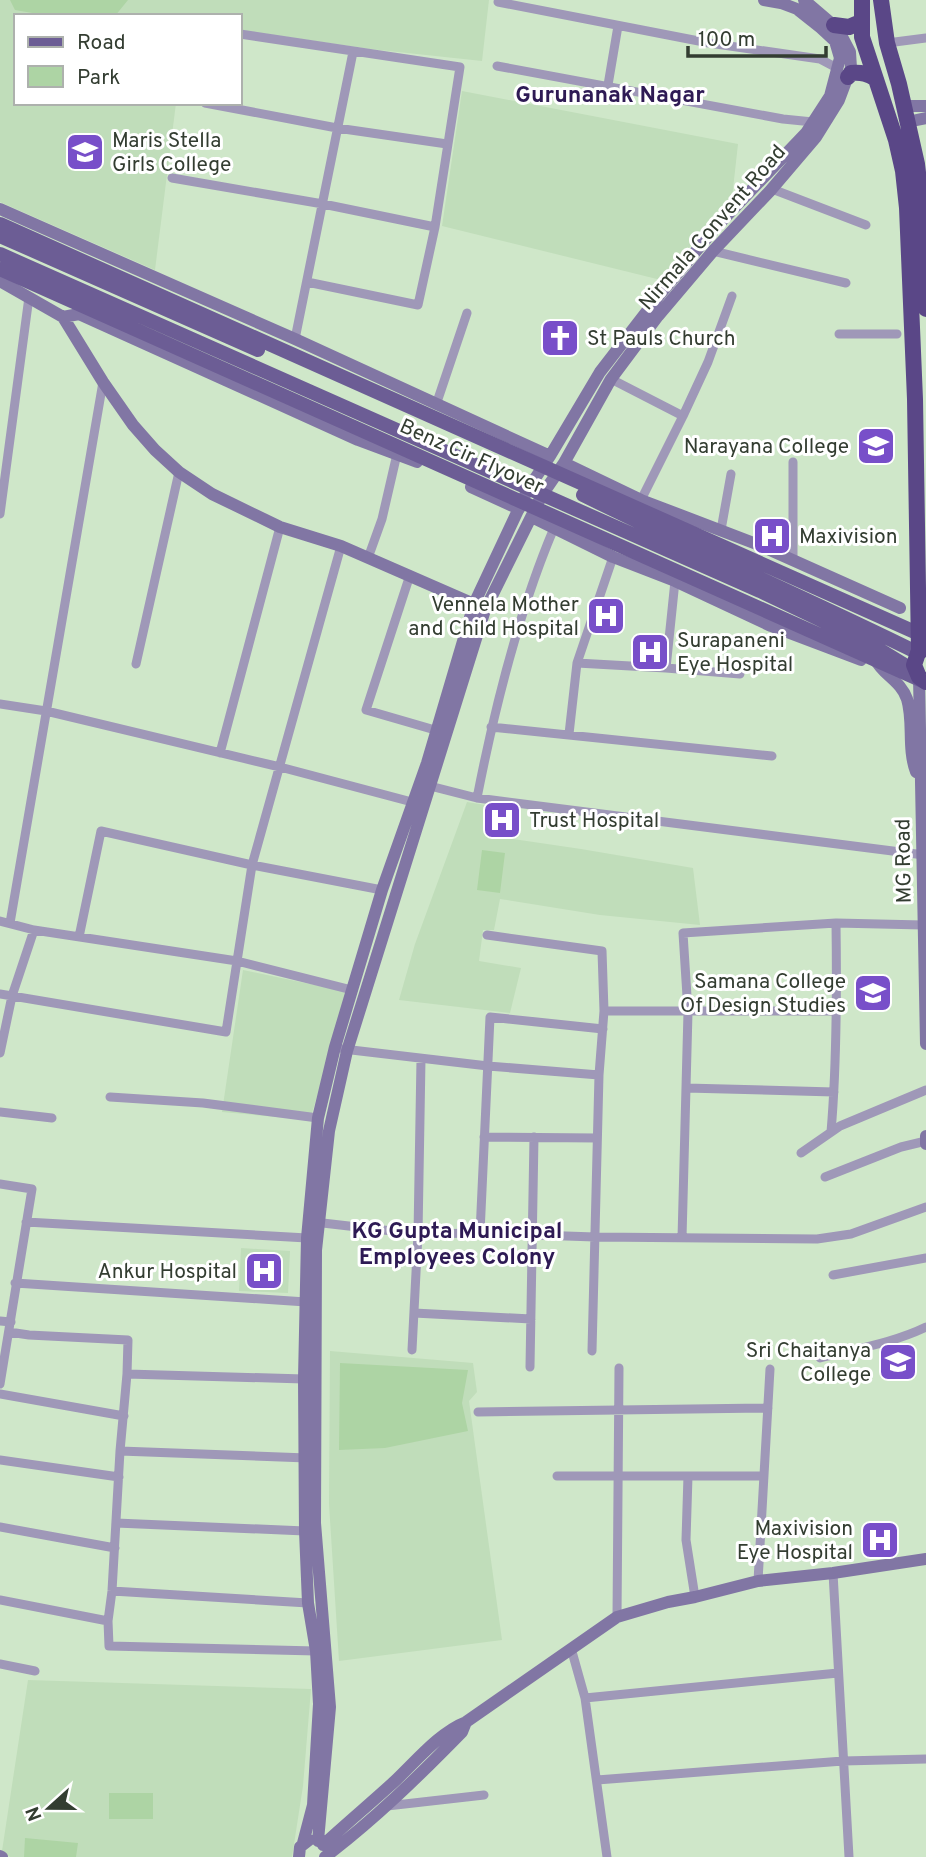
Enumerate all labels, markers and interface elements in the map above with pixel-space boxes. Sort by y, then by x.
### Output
legend [14,14,242,105]
scale bar [688,14,826,58]
text: 100 m [698,27,755,54]
text: Road [77,30,126,57]
text: Park [77,65,120,92]
district label: Gurunanak Nagar [515,82,705,111]
place label: Maris Stella Girls College [112,128,231,179]
school or university icon: Maris Stella Girls College [64,131,106,173]
street label: Nirmala Convent Road [634,140,793,316]
church icon: St Pauls Church [539,317,581,359]
place label: St Pauls Church [587,326,736,353]
street label: Benz Cir Flyover [395,413,548,501]
school or university icon: Narayana College [855,425,897,467]
place label: Narayana College [684,434,849,461]
hospital icon: Maxivision [751,515,793,557]
place label: Maxivision [799,524,898,551]
place label: Vennela Mother and Child Hospital [408,592,579,643]
hospital icon: Vennela Mother and Child Hospital [585,595,627,637]
place label: Surapaneni Eye Hospital [677,628,793,679]
hospital icon: Surapaneni Eye Hospital [629,631,671,673]
hospital icon: Trust Hospital [481,799,523,841]
place label: Trust Hospital [529,808,659,835]
street label: MG Road [890,818,919,904]
place label: Samana College Of Design Studies [680,969,846,1020]
school or university icon: Samana College Of Design Studies [852,972,894,1014]
district label: KG Gupta Municipal Employees Colony [352,1218,562,1273]
hospital icon: Ankur Hospital [243,1250,285,1292]
place label: Ankur Hospital [97,1259,237,1286]
place label: Sri Chaitanya College [746,1338,871,1389]
school or university icon: Sri Chaitanya College [877,1341,919,1383]
place label: Maxivision Eye Hospital [737,1516,853,1567]
hospital icon: Maxivision Eye Hospital [859,1519,901,1561]
north arrow [14,1773,84,1843]
text: N [21,1803,49,1824]

